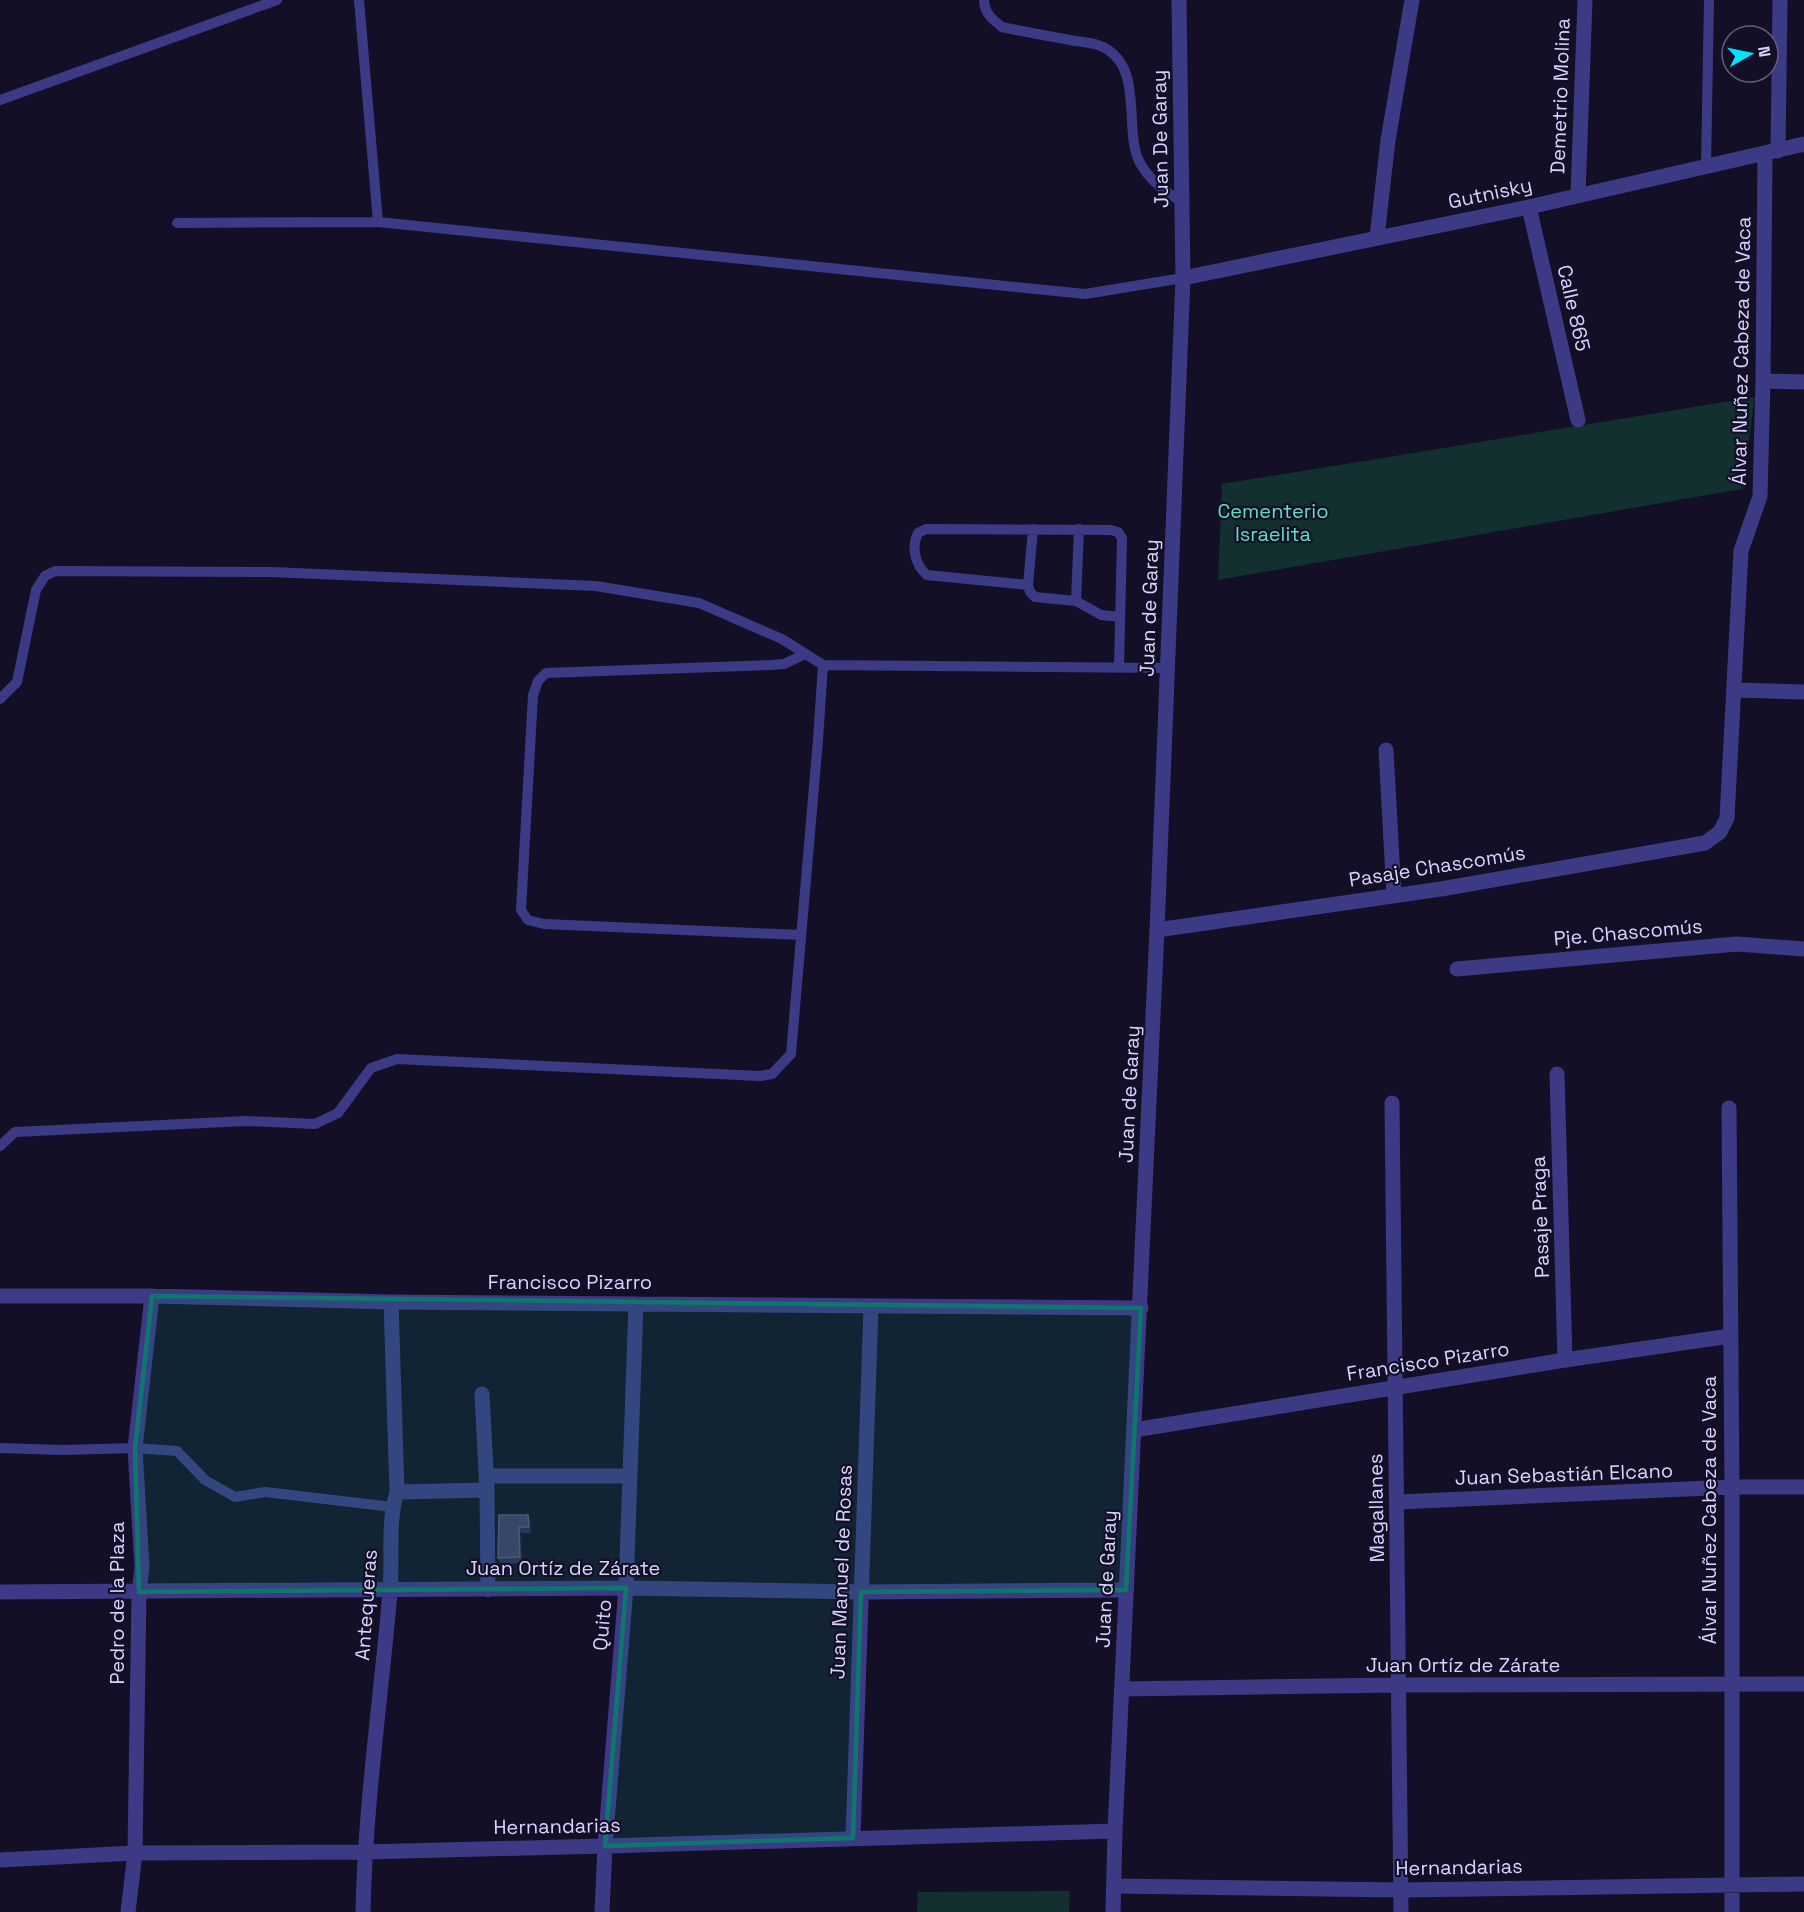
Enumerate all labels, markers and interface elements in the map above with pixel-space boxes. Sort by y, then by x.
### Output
street label: Demetrio Molina [1544,18,1576,174]
north arrow [1720,24,1780,84]
text: N [1753,45,1776,59]
street label: Juan De Garay [1146,70,1174,208]
street label: Gutnisky [1446,171,1534,215]
street label: Álvar Nuñez Cabeza de Vaca [1726,216,1756,486]
street label: Calle 865 [1551,262,1597,354]
park label: Cementerio Israelita [1217,498,1329,547]
street label: Juan de Garay [1134,539,1164,677]
street label: Pasaje Chascomús [1347,839,1527,893]
street label: Pje. Chascomús [1552,913,1704,951]
street label: Juan de Garay [1112,1025,1146,1163]
street label: Pasaje Praga [1525,1156,1555,1278]
street label: Francisco Pizarro [488,1269,652,1295]
street label: Francisco Pizarro [1345,1335,1511,1387]
street label: Álvar Nuñez Cabeza de Vaca [1696,1376,1722,1644]
street label: Magallanes [1362,1453,1390,1563]
street label: Juan Sebastián Elcano [1454,1457,1674,1491]
street label: Juan Manuel de Rosas [824,1464,858,1680]
street label: Juan de Garay [1089,1510,1123,1648]
street label: Pedro de la Plaza [104,1522,130,1684]
street label: Antequeras [349,1549,383,1661]
street label: Juan Ortíz de Zárate [466,1555,660,1581]
street label: Quito [587,1598,617,1652]
street label: Juan Ortíz de Zárate [1366,1652,1560,1678]
street label: Hernandarias [493,1812,621,1840]
street label: Hernandarias [1395,1853,1523,1881]

